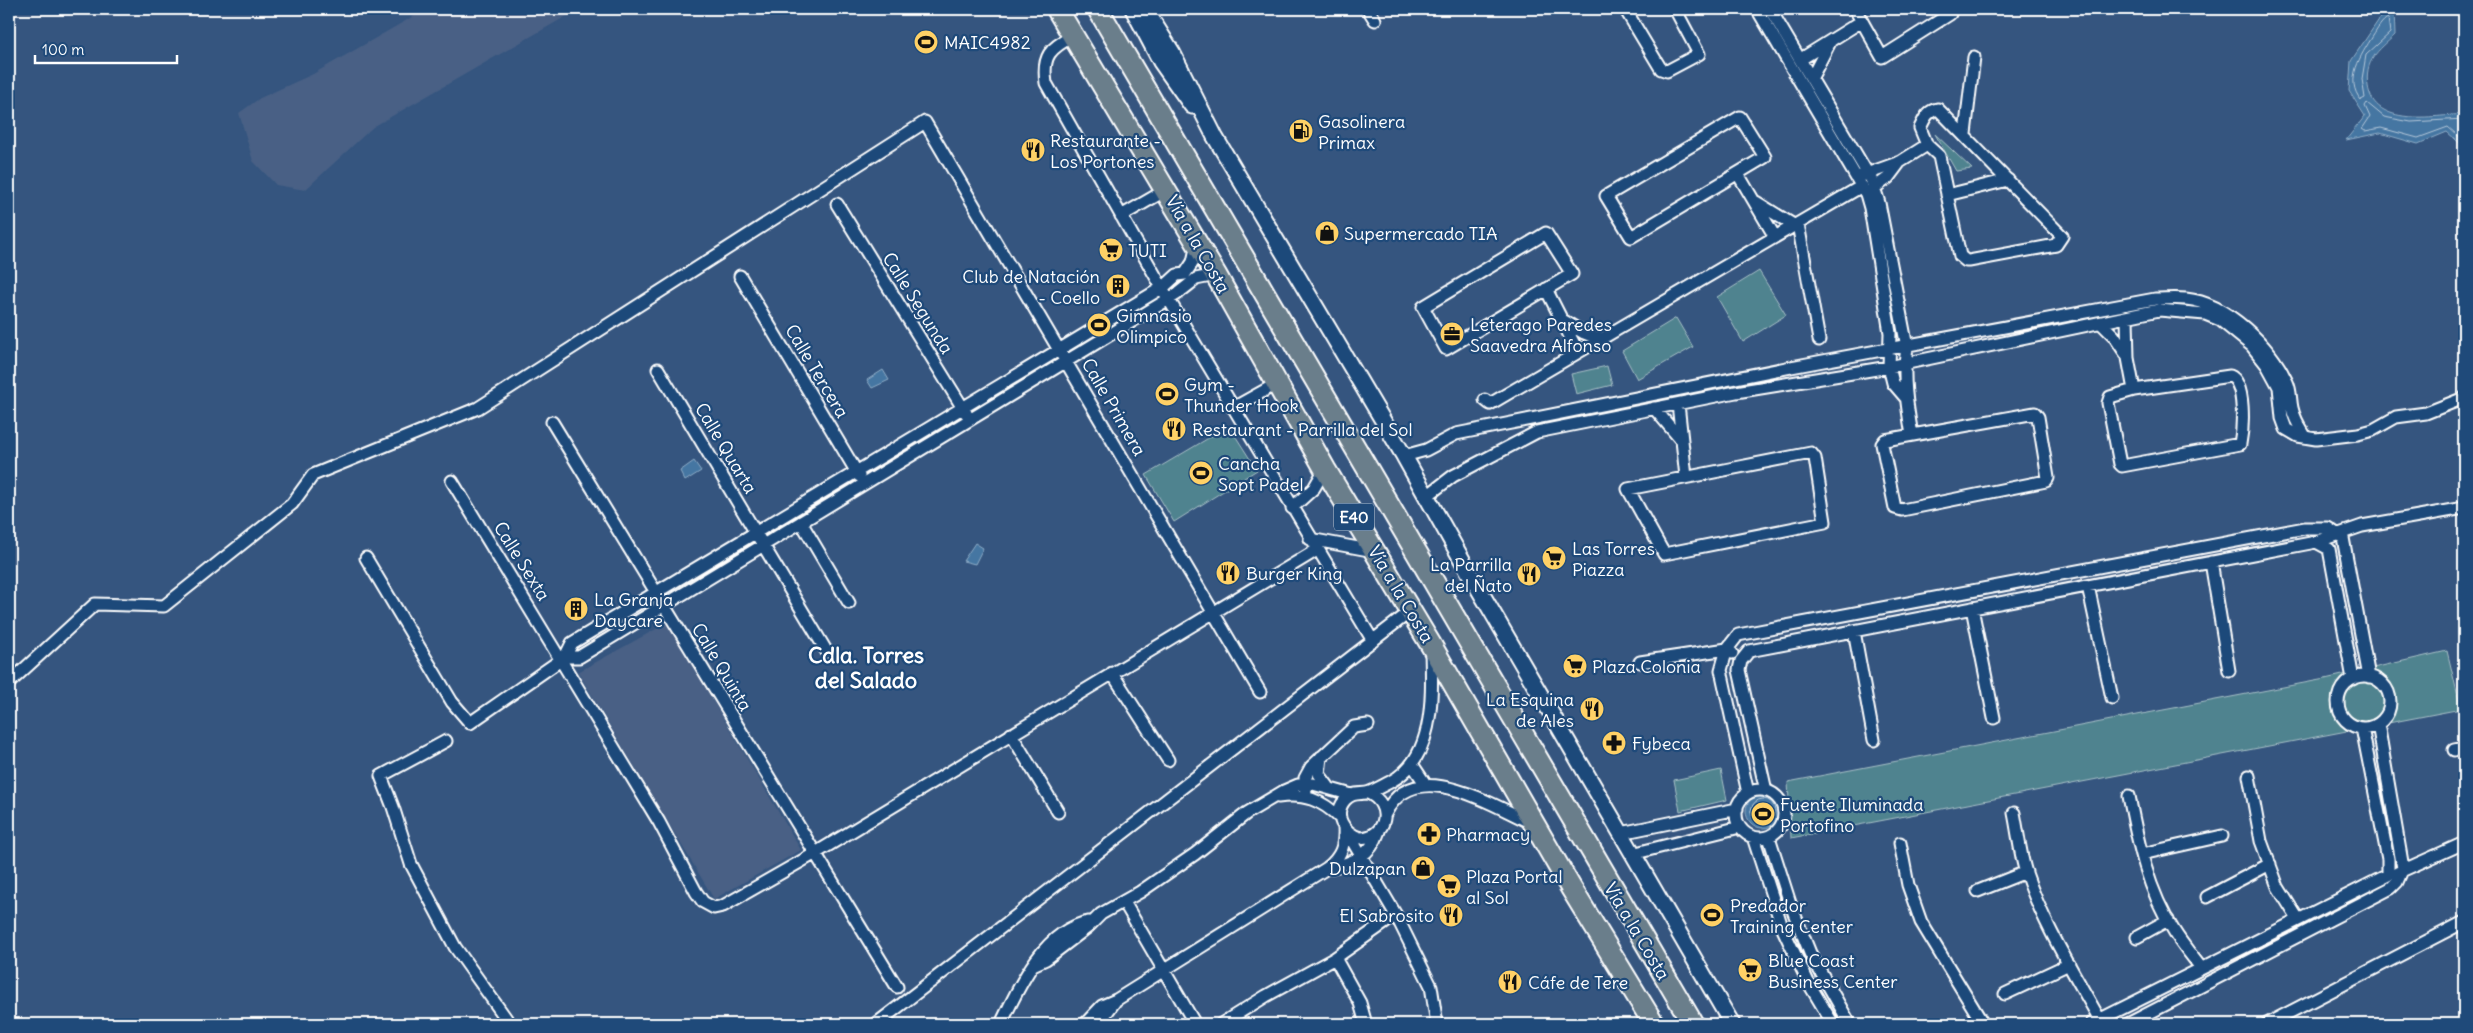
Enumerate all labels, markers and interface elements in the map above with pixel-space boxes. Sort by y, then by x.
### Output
sports icon: MAIC4982 [913,29,939,55]
place label: MAIC4982 [944,31,1031,54]
scale bar [35,32,178,64]
text: 100 m [42,40,84,59]
place label: Gasolinera Primax [1318,110,1405,154]
fuel station icon: Gasolinera Primax [1288,118,1314,144]
place label: Restaurante - Los Portones [1050,129,1161,173]
restaurant icon: Restaurante - Los Portones [1020,137,1046,163]
street label: Vía a la Costa [1161,191,1235,297]
shop icon: Supermercado TIA [1314,220,1340,246]
place label: Supermercado TIA [1344,222,1498,245]
supermarket icon: TUTI [1098,237,1124,263]
place label: TUTI [1128,239,1167,262]
street label: Calle Segunda [878,248,958,358]
place label: Club de Natación - Coello [962,265,1100,309]
building icon: Club de Natación - Coello [1105,273,1131,299]
place label: Gimnasio Olimpico [1116,304,1192,348]
sports icon: Gimnasio Olimpico [1086,312,1112,338]
place label: Leterago Paredes Saavedra Alfonso [1470,313,1612,357]
street label: Calle Tercera [780,320,854,422]
office icon: Leterago Paredes Saavedra Alfonso [1439,321,1465,347]
street label: Calle Primera [1077,354,1151,460]
place label: Gym - Thunder Hook [1184,373,1299,417]
sports icon: Gym - Thunder Hook [1154,381,1180,407]
street label: Calle Quarta [690,398,762,498]
restaurant icon: Restaurant - Parrilla del Sol [1161,416,1187,442]
place label: Restaurant - Parrilla del Sol [1192,418,1412,441]
place label: Cancha Sopt Padel [1218,452,1303,496]
sports icon: Cancha Sopt Padel [1188,460,1214,486]
road number: E40 [1334,504,1374,530]
street label: Calle Sexta [489,517,555,605]
place label: Las Torres Piazza [1572,537,1655,581]
street label: Vía a la Costa [1363,541,1439,647]
supermarket icon: Las Torres Piazza [1541,545,1567,571]
place label: La Parrilla del Ñato [1430,553,1512,597]
restaurant icon: Burger King [1215,560,1241,586]
restaurant icon: La Parrilla del Ñato [1516,561,1542,587]
place label: Burger King [1246,562,1342,585]
place label: La Granja Daycare [594,588,673,632]
building icon: La Granja Daycare [563,596,589,622]
street label: Calle Quinta [687,619,757,715]
district label: Cdla. Torres del Salado [808,641,924,694]
supermarket icon: Plaza Colonia [1562,653,1588,679]
place label: Plaza Colonia [1592,655,1701,678]
place label: La Esquina de Ales [1486,688,1574,732]
restaurant icon: La Esquina de Ales [1579,696,1605,722]
pharmacy icon: Fybeca [1601,730,1627,756]
place label: Fybeca [1632,732,1691,755]
place label: Fuente Iluminada Portofino [1780,793,1923,837]
sports icon: Fuente Iluminada Portofino [1750,801,1776,827]
pharmacy icon: Pharmacy [1416,821,1442,847]
place label: Pharmacy [1446,823,1530,846]
shop icon: Dulzapan [1410,855,1436,881]
place label: Dulzapan [1329,857,1406,880]
place label: Plaza Portal al Sol [1466,865,1562,909]
supermarket icon: Plaza Portal al Sol [1436,873,1462,899]
street label: Vía a la Costa [1599,878,1675,984]
place label: Predador Training Center [1730,894,1854,938]
restaurant icon: El Sabrosito [1438,902,1464,928]
sports icon: Predador Training Center [1699,902,1725,928]
place label: El Sabrosito [1339,904,1434,927]
place label: Blue Coast Business Center [1768,949,1898,993]
supermarket icon: Blue Coast Business Center [1737,957,1763,983]
restaurant icon: Cáfe de Tere [1497,969,1523,995]
place label: Cáfe de Tere [1528,971,1628,994]

